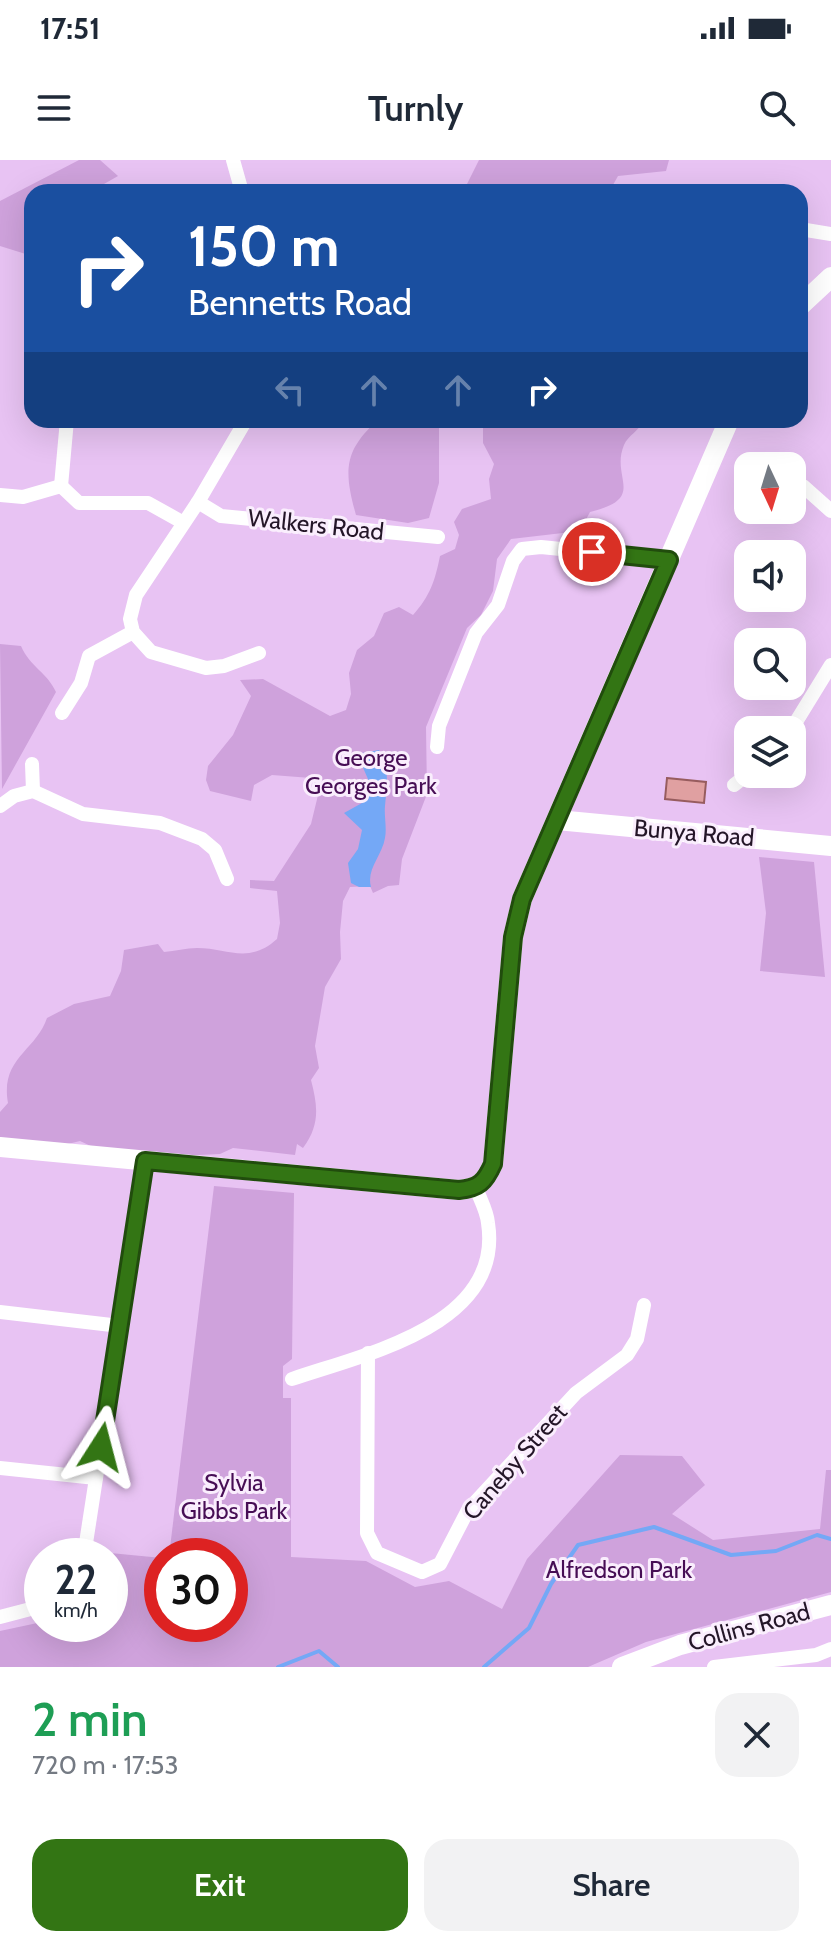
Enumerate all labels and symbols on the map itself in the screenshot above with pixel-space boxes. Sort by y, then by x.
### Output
north arrow [734,452,806,524]
street label: Walkers Road [247,503,385,546]
pin [558,518,626,586]
park label: George Georges Park [305,743,437,800]
street label: Bunya Road [633,813,755,852]
street label: Caneby Street [456,1398,573,1526]
position arrow [59,1405,143,1489]
park label: Sylvia Gibbs Park [181,1468,287,1525]
speed limit sign: 30 [144,1538,248,1642]
park label: Alfredson Park [546,1555,692,1584]
street label: Collins Road [685,1596,813,1657]

